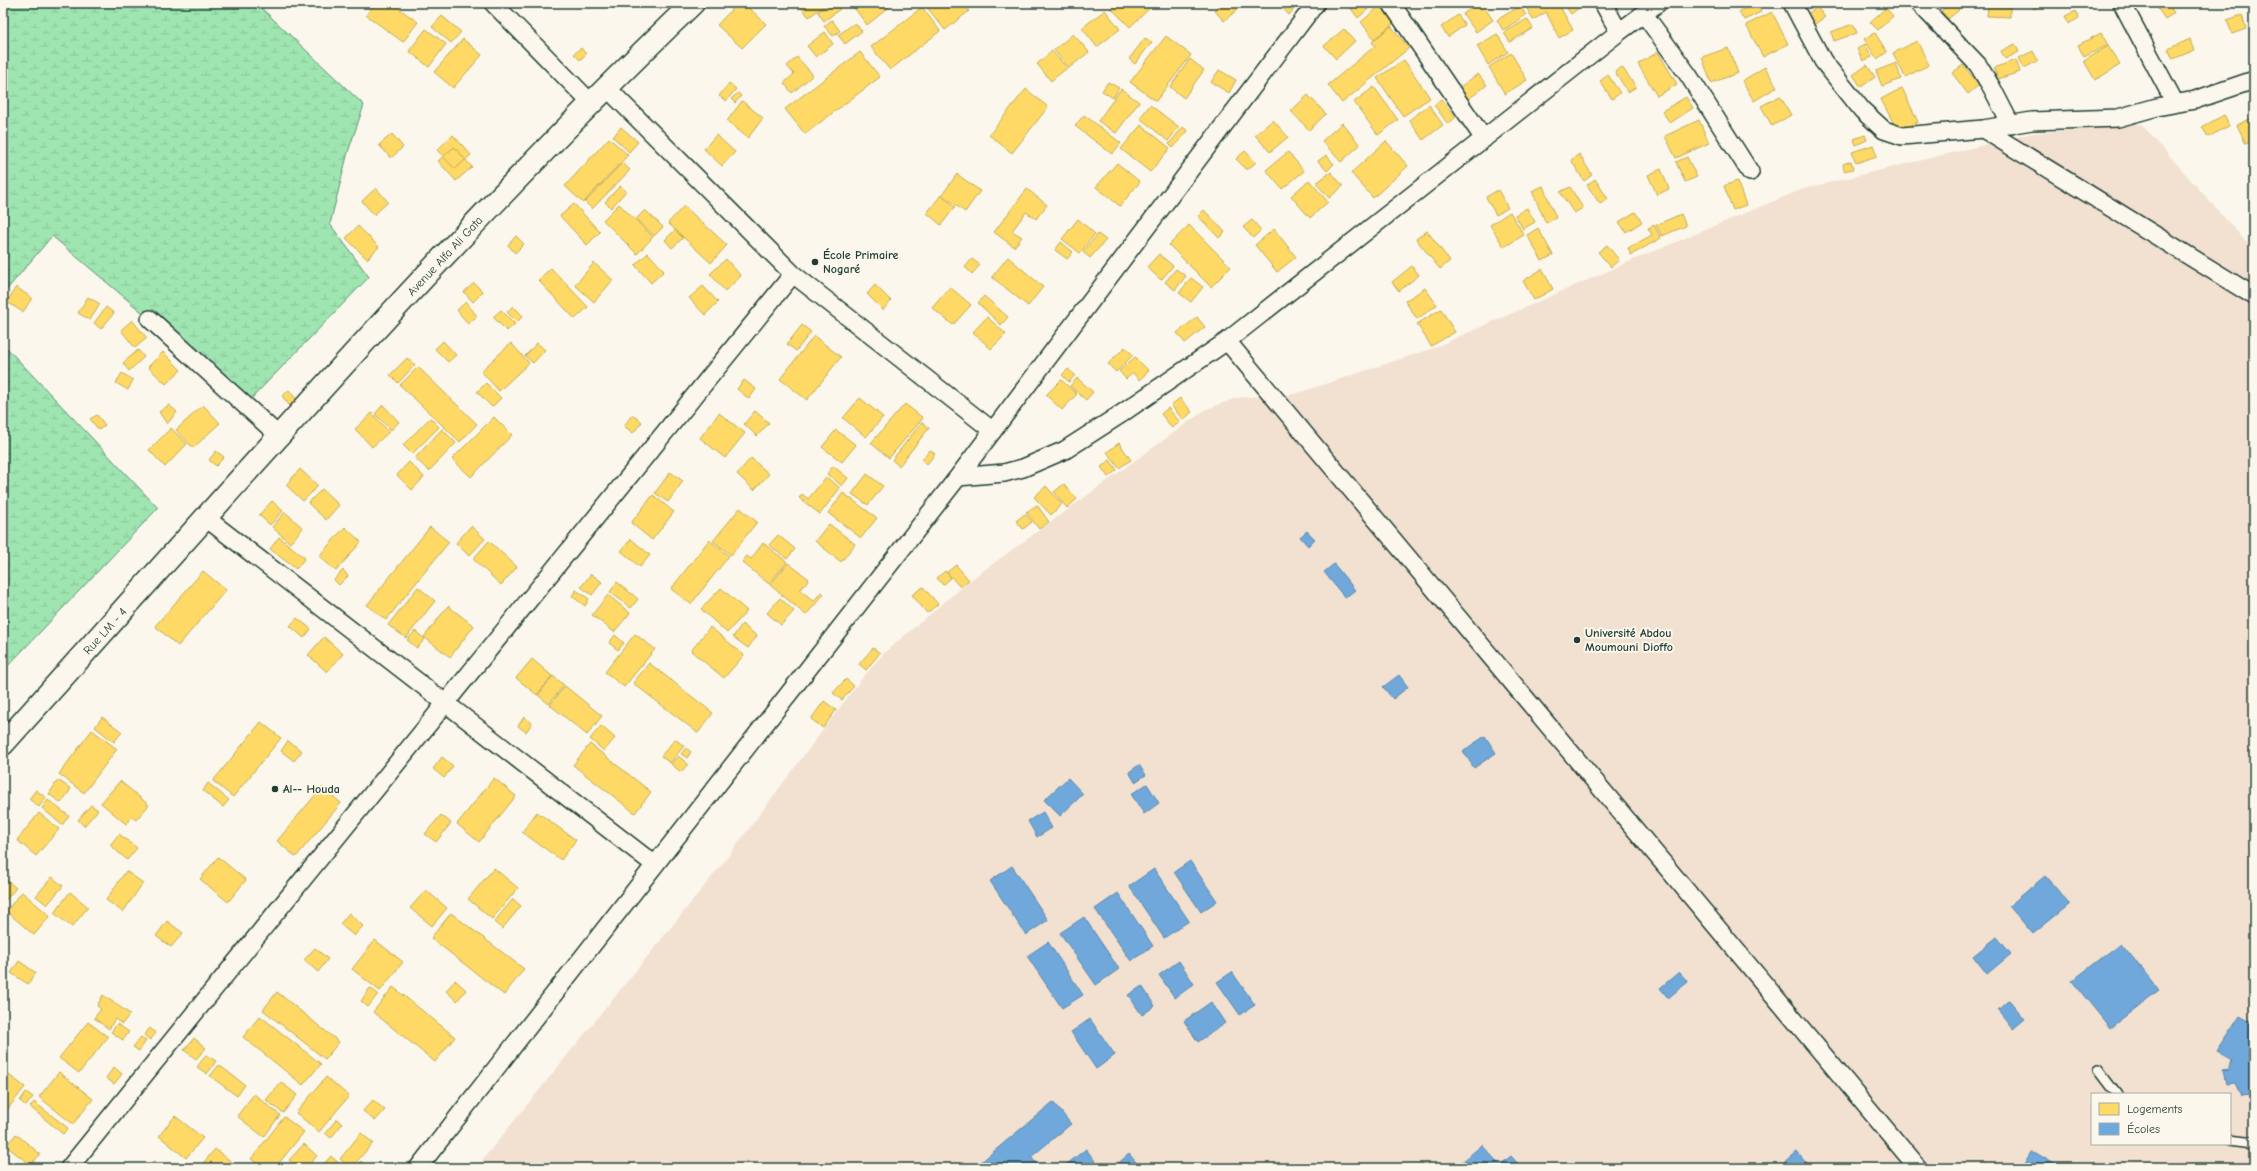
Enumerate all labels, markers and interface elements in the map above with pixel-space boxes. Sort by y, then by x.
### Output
street label: Avenue Alfa Ali Gata [404,213,486,299]
place label: École Primaire Nogaré [823,248,898,276]
marker: École Primaire Nogaré [810,257,820,267]
street label: Rue LM - 4 [80,605,130,657]
place label: Université Abdou Moumouni Dioffo [1585,626,1673,654]
marker: Université Abdou Moumouni Dioffo [1572,635,1582,645]
place label: Al-- Houda [283,782,340,796]
marker: Al-- Houda [270,784,280,794]
legend [2091,1093,2231,1145]
text: Logements [2127,1102,2183,1116]
text: Écoles [2127,1122,2160,1136]

